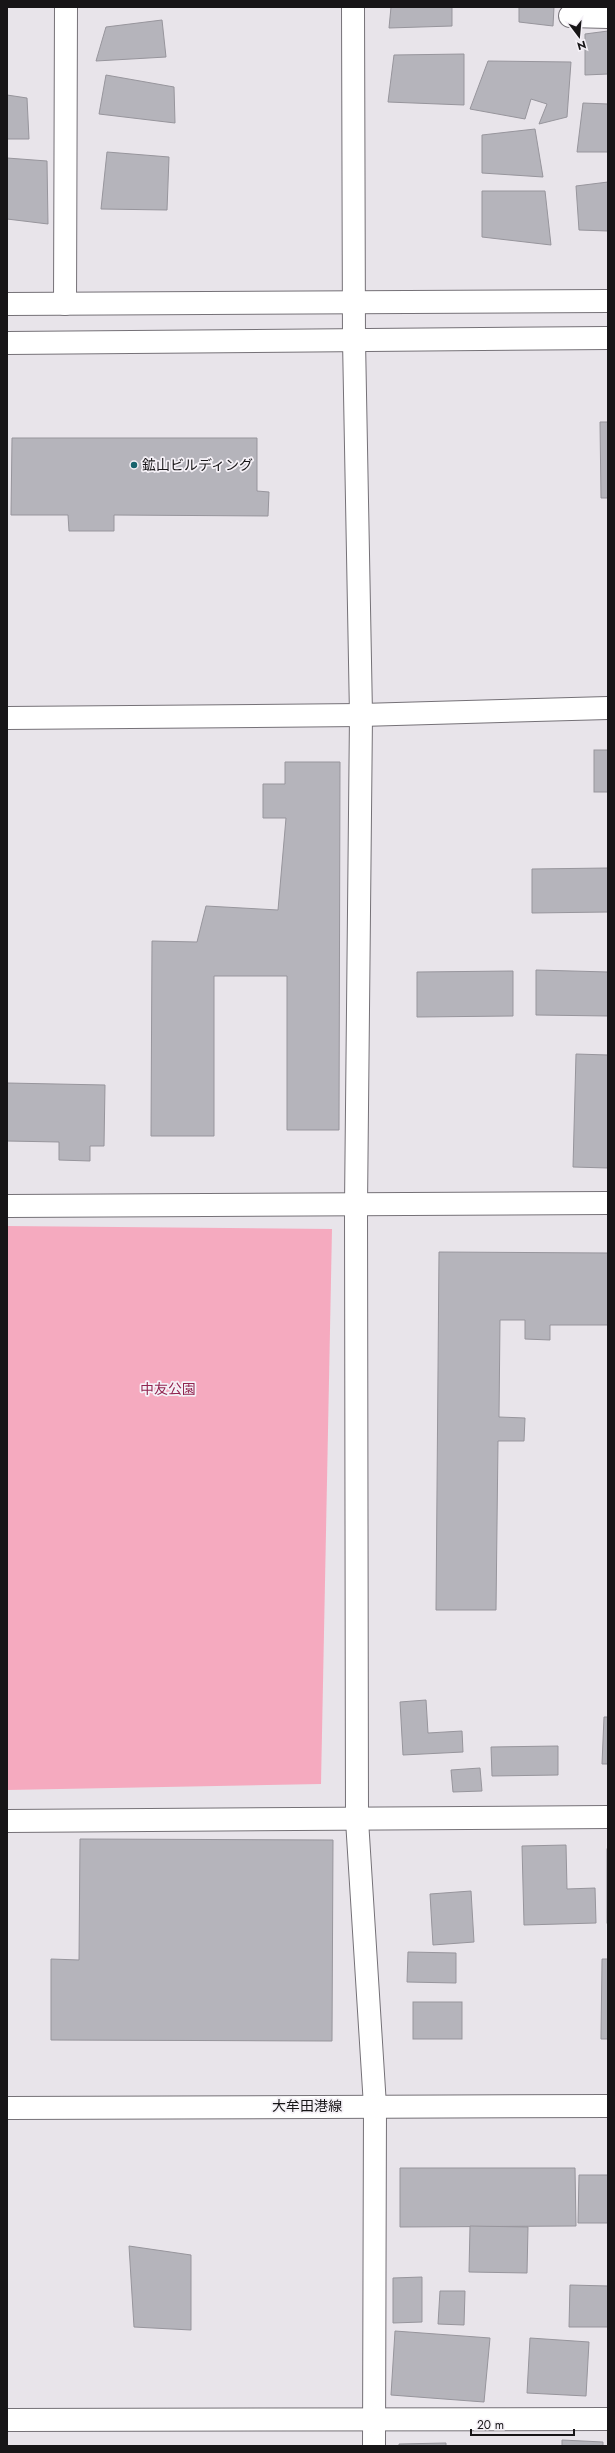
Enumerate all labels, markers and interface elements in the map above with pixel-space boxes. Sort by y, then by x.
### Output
north arrow [559,16,599,56]
text: N [575,37,588,55]
place label: 鉱山ビルディング [142,455,253,475]
marker: 鉱山ビルディング [129,460,139,470]
park label: 中友公園 [140,1379,196,1399]
street label: 大牟田港線 [272,2096,342,2116]
scale bar [471,2411,574,2437]
text: 20 m [477,2416,504,2434]

